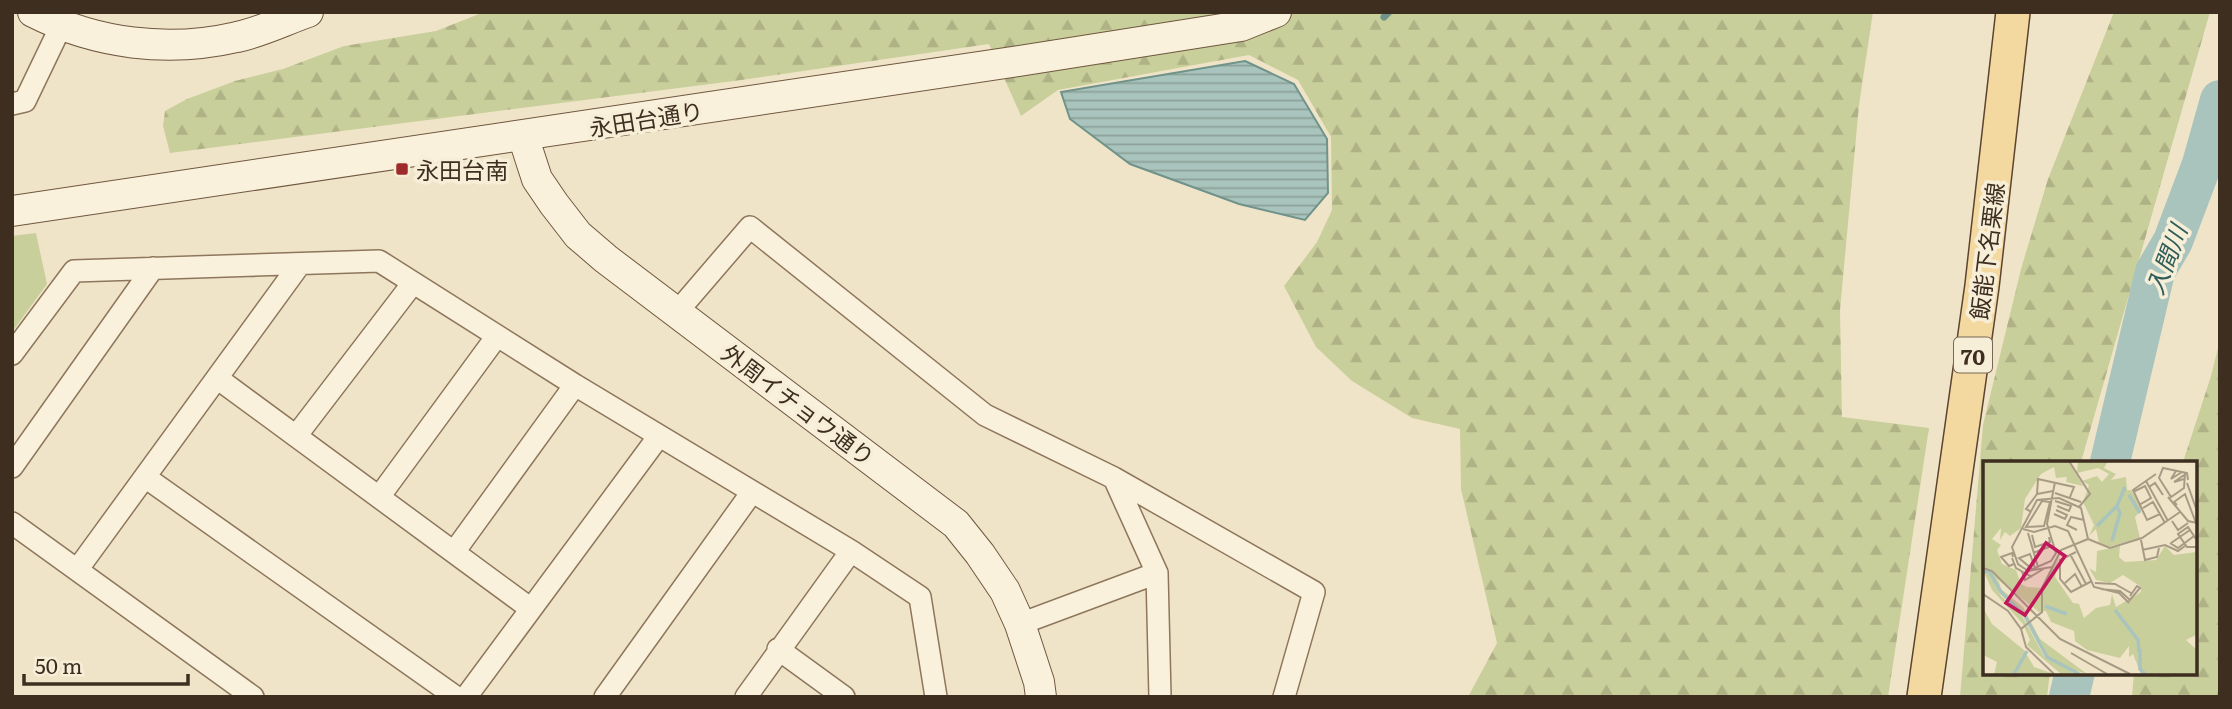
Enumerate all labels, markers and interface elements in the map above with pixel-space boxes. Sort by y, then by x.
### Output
street label: 永田台通り [587,92,705,144]
place label: 永田台南 [416,152,508,186]
marker: 永田台南 [394,161,410,177]
street label: 飯能下名栗線 [1961,180,2011,322]
water label: 入間川 [2136,216,2195,299]
street label: 外周イチョウ通り [715,335,883,473]
road number: 70 [1954,338,1992,372]
inset map [1983,461,2197,674]
scale bar [24,642,189,686]
text: 50 m [35,649,82,680]

